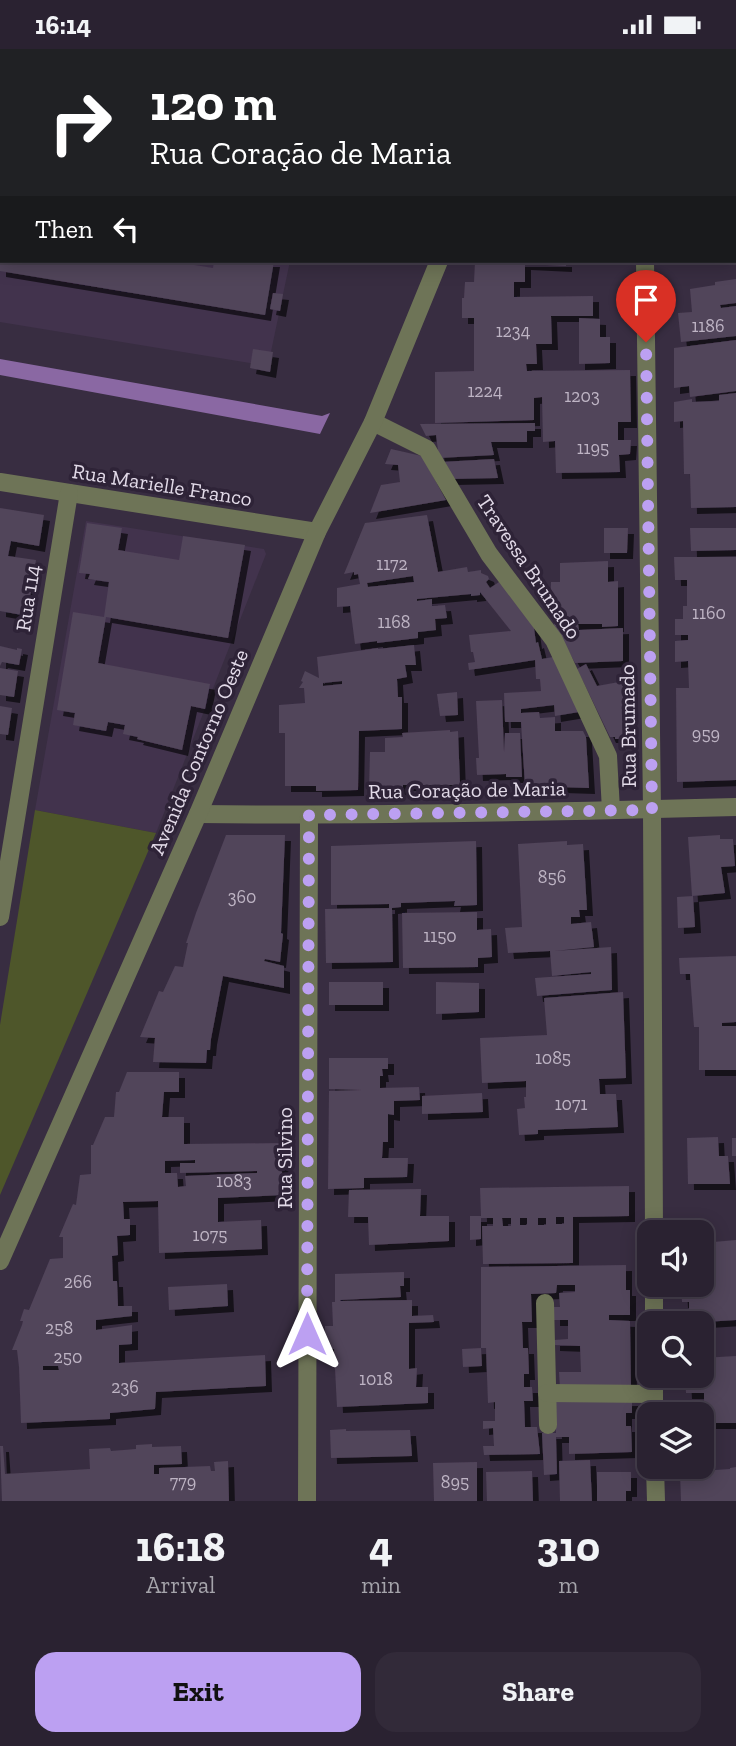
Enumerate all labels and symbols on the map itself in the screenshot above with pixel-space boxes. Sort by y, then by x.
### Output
pin [616,270,676,342]
house number: 1186 [691,315,725,337]
house number: 1234 [496,320,531,342]
house number: 1224 [467,380,503,402]
house number: 1203 [564,385,600,407]
house number: 1195 [577,437,609,459]
street label: Rua Marielle Franco [70,458,254,511]
street label: Travessa Brumado [472,490,587,644]
house number: 1172 [376,553,408,575]
street label: Rua 114 [10,563,45,633]
house number: 1160 [692,602,726,624]
house number: 1168 [377,611,411,633]
street label: Avenida Contorno Oeste [144,645,253,858]
street label: Rua Brumado [614,664,641,788]
house number: 959 [692,723,720,745]
street label: Rua Coração de Maria [368,775,566,804]
house number: 856 [538,866,566,888]
house number: 360 [228,886,256,908]
house number: 1150 [423,925,457,947]
house number: 1085 [535,1047,571,1069]
house number: 1071 [555,1093,587,1115]
street label: Rua Silvino [272,1107,297,1209]
house number: 1083 [216,1170,252,1192]
house number: 1075 [193,1224,228,1246]
house number: 266 [64,1271,92,1293]
position arrow [270,1297,344,1371]
house number: 258 [45,1317,73,1339]
house number: 250 [54,1346,82,1368]
house number: 1018 [359,1368,393,1390]
house number: 236 [111,1376,139,1398]
house number: 779 [170,1471,196,1493]
house number: 895 [441,1471,469,1493]

